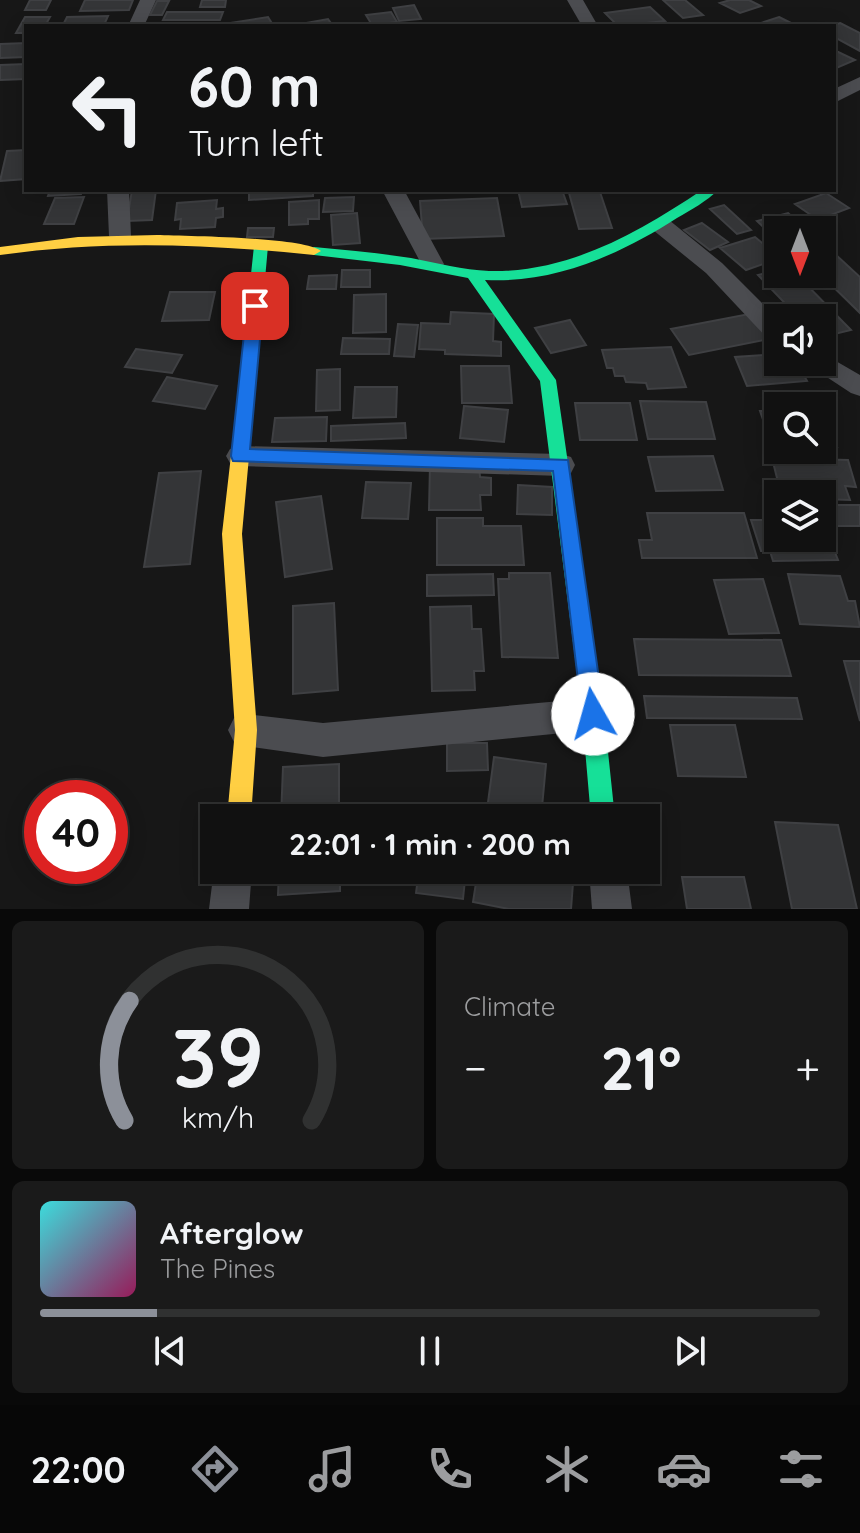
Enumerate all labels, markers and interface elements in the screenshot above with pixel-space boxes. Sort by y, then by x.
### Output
text: 60 m [188,51,321,121]
icon: left [56,56,160,160]
text: Turn left [188,120,324,165]
north arrow [764,216,836,288]
map controls [764,216,836,552]
pin [221,272,289,340]
icon: arrive [233,284,277,328]
button: sound [764,304,836,376]
button: search [764,392,836,464]
button: layers [764,480,836,552]
position arrow [551,672,635,756]
speed limit sign: 40 [24,780,128,884]
text: 22:01 · 1 min · 200 m [289,825,571,863]
text: Climate [464,990,555,1023]
text: 39 [172,1004,264,1108]
text: 21° [601,1030,682,1105]
text: − [464,1040,487,1095]
text: + [795,1040,820,1095]
text: km/h [182,1099,254,1135]
text: Afterglow [160,1214,303,1252]
text: The Pines [160,1252,275,1285]
icon: previous [148,1329,192,1373]
icon: pause [408,1329,452,1373]
icon: next [668,1329,712,1373]
icon: directions [187,1441,243,1497]
icon: music [304,1441,360,1497]
icon: phone [422,1441,478,1497]
icon: climate [539,1441,595,1497]
icon: car [656,1441,712,1497]
icon: filters [773,1441,829,1497]
text: 22:00 [31,1447,126,1492]

